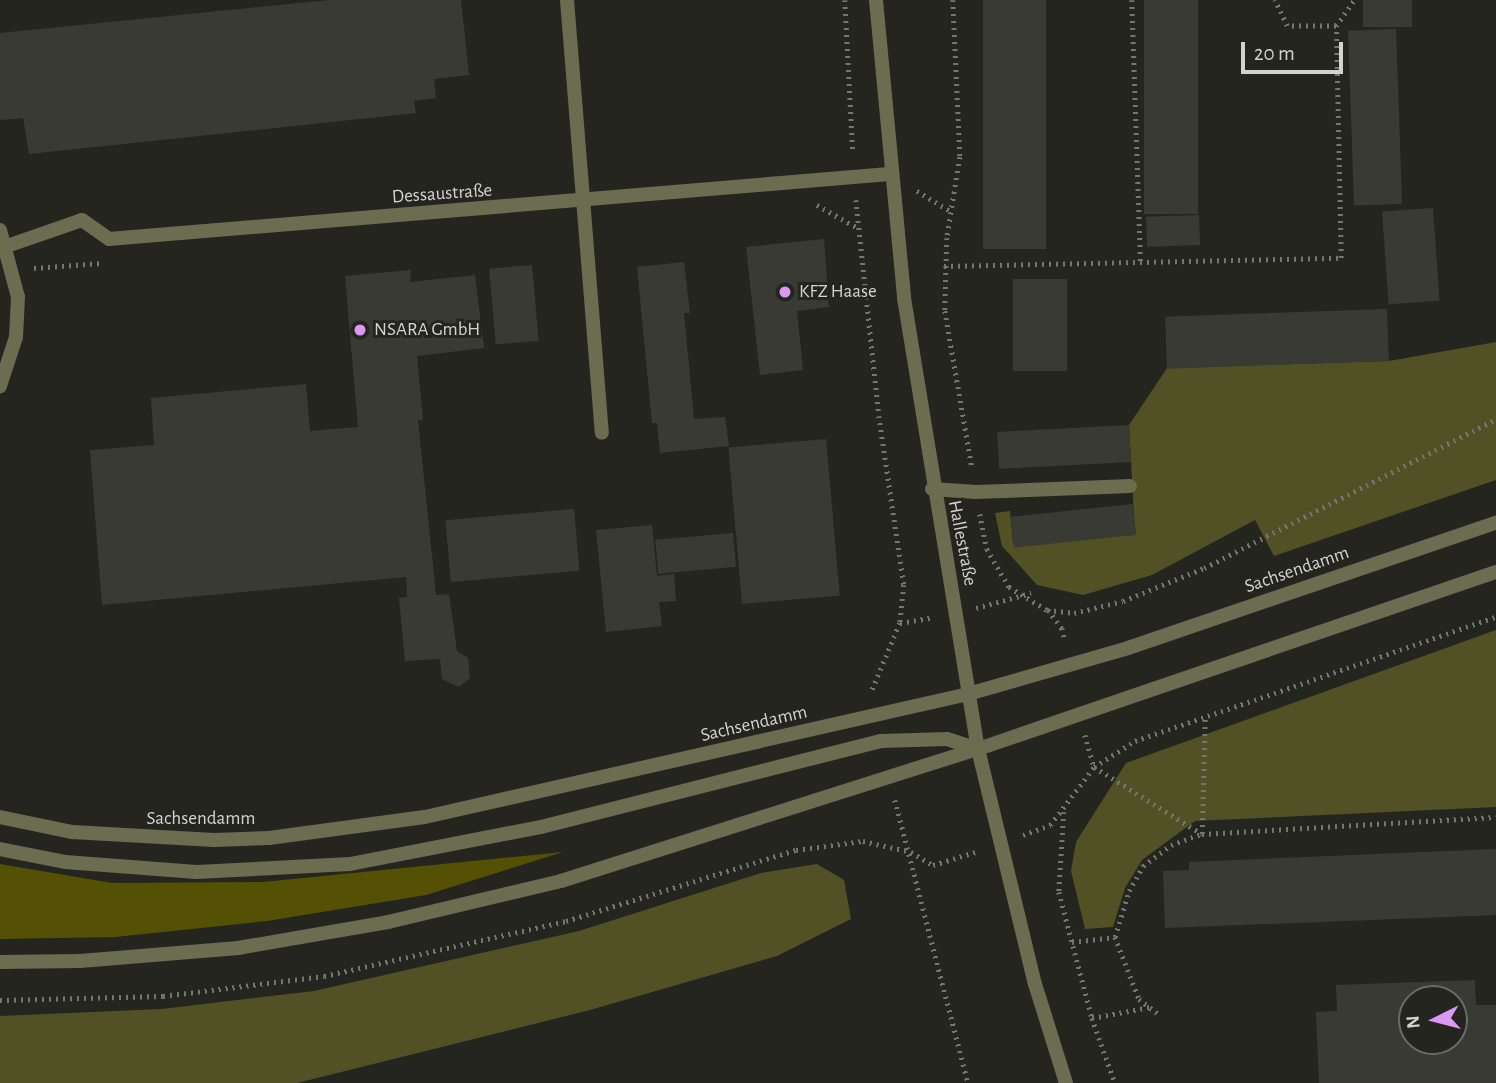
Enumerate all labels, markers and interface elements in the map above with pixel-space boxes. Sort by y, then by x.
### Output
scale bar [1244,28,1346,72]
text: 20 m [1254,43,1295,64]
street label: Dessaustraße [391,179,493,209]
place label: KFZ Haase [799,281,877,303]
marker: KFZ Haase [777,284,793,300]
place label: NSARA GmbH [374,319,480,341]
marker: NSARA GmbH [352,322,368,338]
street label: Hallestraße [943,498,981,588]
street label: Sachsendamm [1242,542,1352,598]
street label: Sachsendamm [698,701,810,747]
street label: Sachsendamm [147,808,255,830]
north arrow [1398,985,1468,1055]
text: N [1403,1014,1424,1030]

